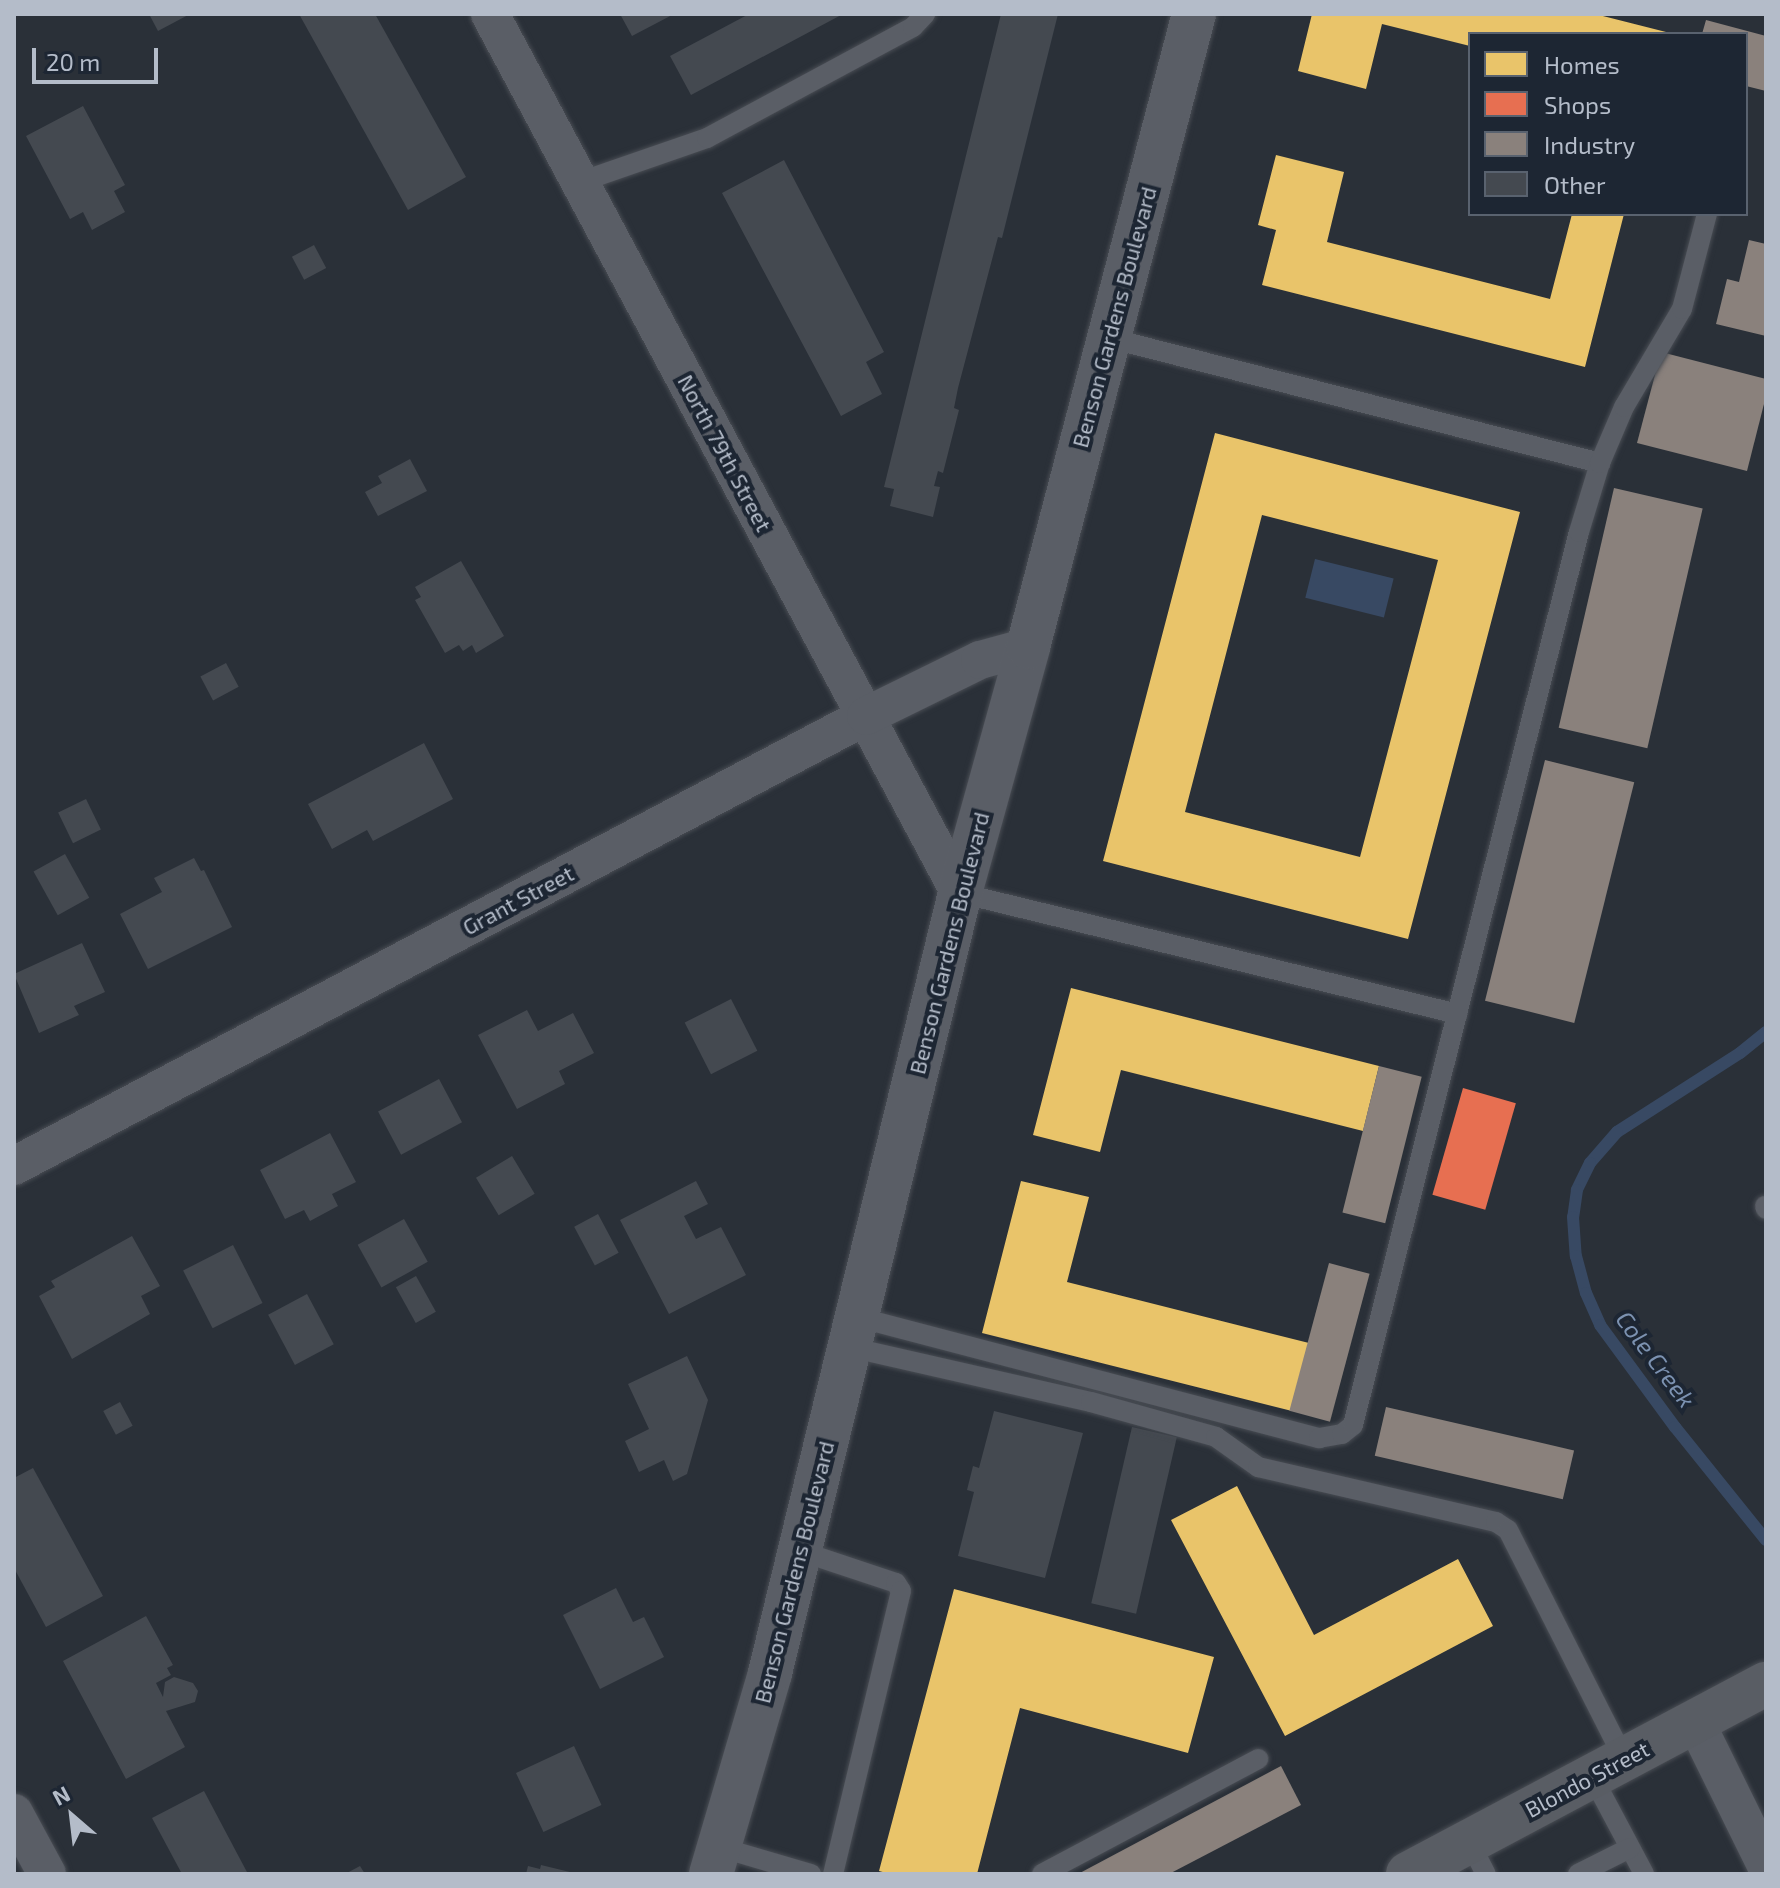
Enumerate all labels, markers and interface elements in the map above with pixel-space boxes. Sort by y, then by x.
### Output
scale bar [36,32,162,82]
legend [1468,32,1748,216]
text: 20 m [46,47,100,76]
text: Homes [1544,50,1620,79]
text: Shops [1544,90,1611,119]
text: Industry [1544,130,1635,159]
text: Other [1544,170,1606,199]
street label: Benson Gardens Boulevard [1066,184,1162,450]
street label: North 79th Street [673,370,777,536]
street label: Benson Gardens Boulevard [904,809,994,1077]
street label: Grant Street [458,860,578,940]
water label: Cole Creek [1610,1305,1702,1413]
street label: Benson Gardens Boulevard [749,1438,839,1706]
street label: Blondo Street [1520,1735,1654,1823]
north arrow [32,1776,112,1856]
text: N [48,1780,74,1810]

